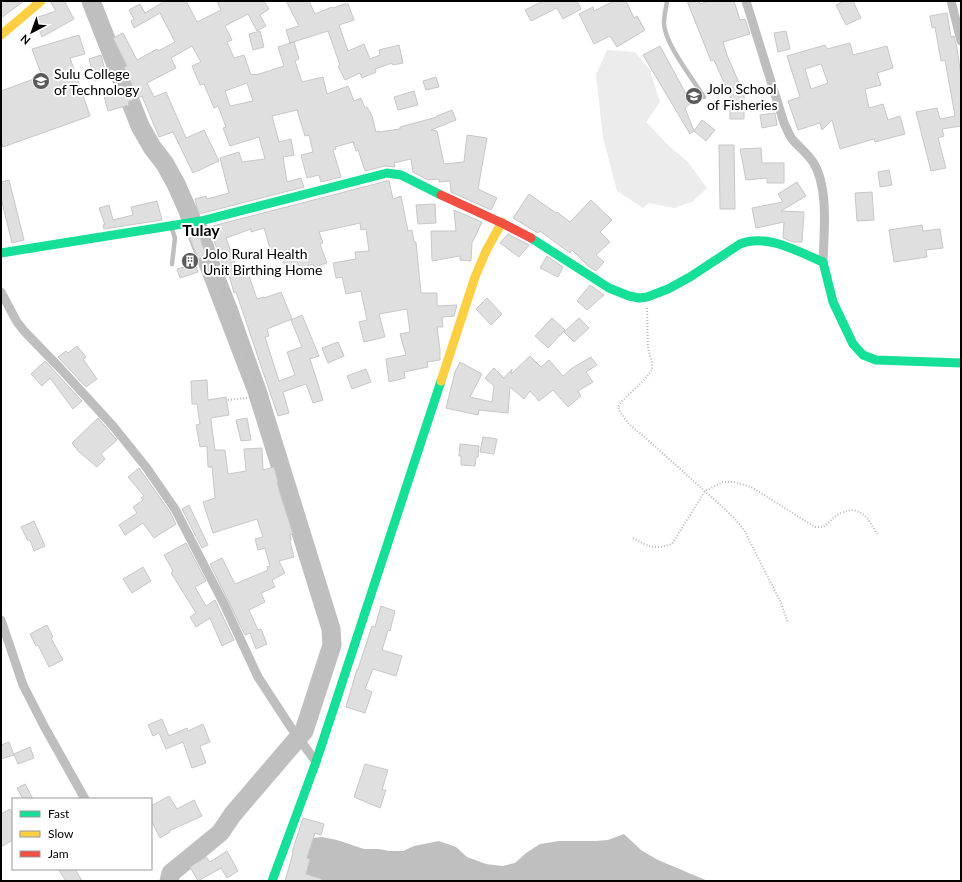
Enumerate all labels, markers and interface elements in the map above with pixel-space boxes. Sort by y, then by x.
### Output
north arrow [12,12,52,52]
text: N [18,32,33,48]
place label: Sulu College of Technology [54,65,140,98]
school or university icon: Sulu College of Technology [31,71,51,91]
place label: Jolo School of Fisheries [707,80,777,113]
school or university icon: Jolo School of Fisheries [684,86,704,106]
district label: Tulay [182,220,220,239]
place label: Jolo Rural Health Unit Birthing Home [203,245,322,278]
building icon: Jolo Rural Health Unit Birthing Home [180,251,200,271]
legend [12,798,152,870]
text: Fast [48,806,70,821]
text: Slow [48,826,74,841]
text: Jam [48,846,69,861]

